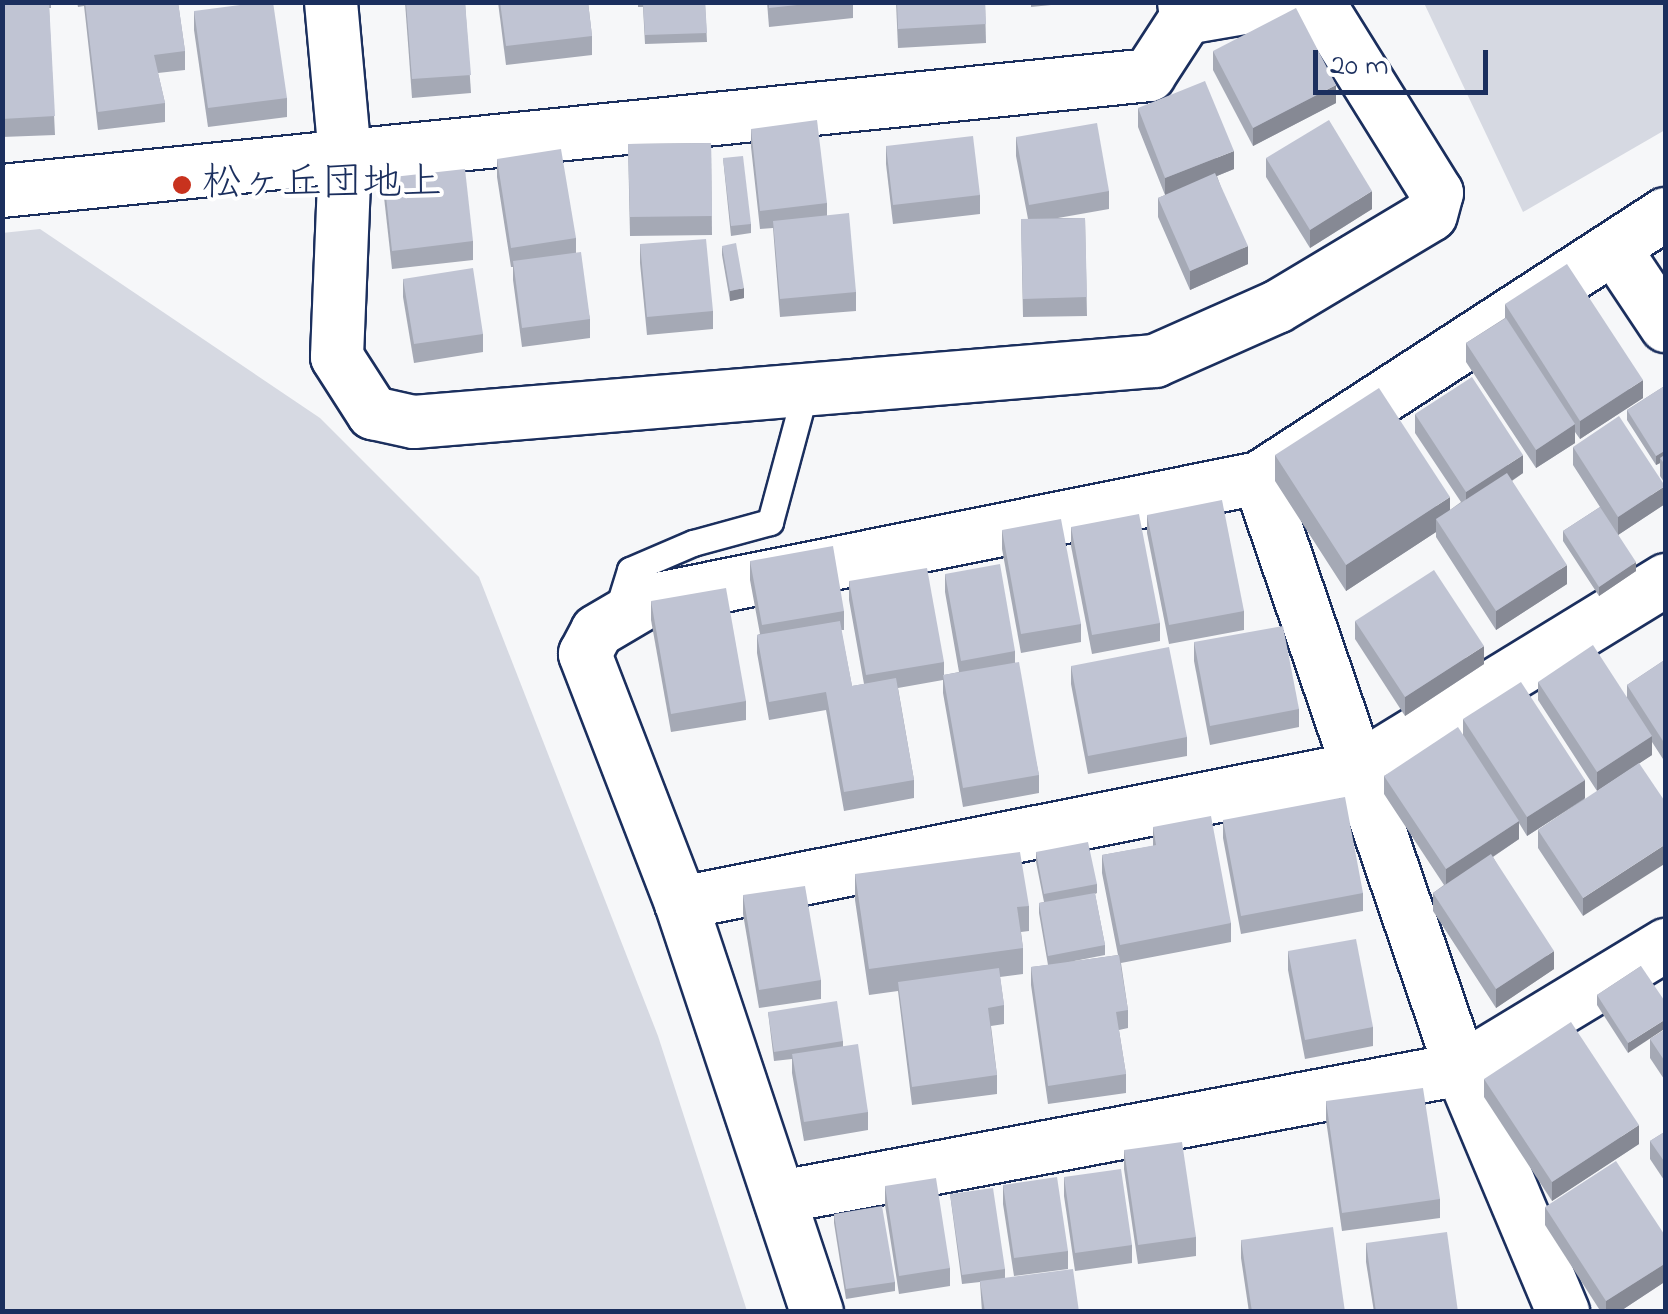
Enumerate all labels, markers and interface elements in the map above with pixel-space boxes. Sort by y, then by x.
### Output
scale bar [1318,30,1493,92]
text: 20 m [1330,45,1389,89]
place label: 松ヶ丘団地上 [202,161,442,209]
marker: 松ヶ丘団地上 [171,174,193,196]

